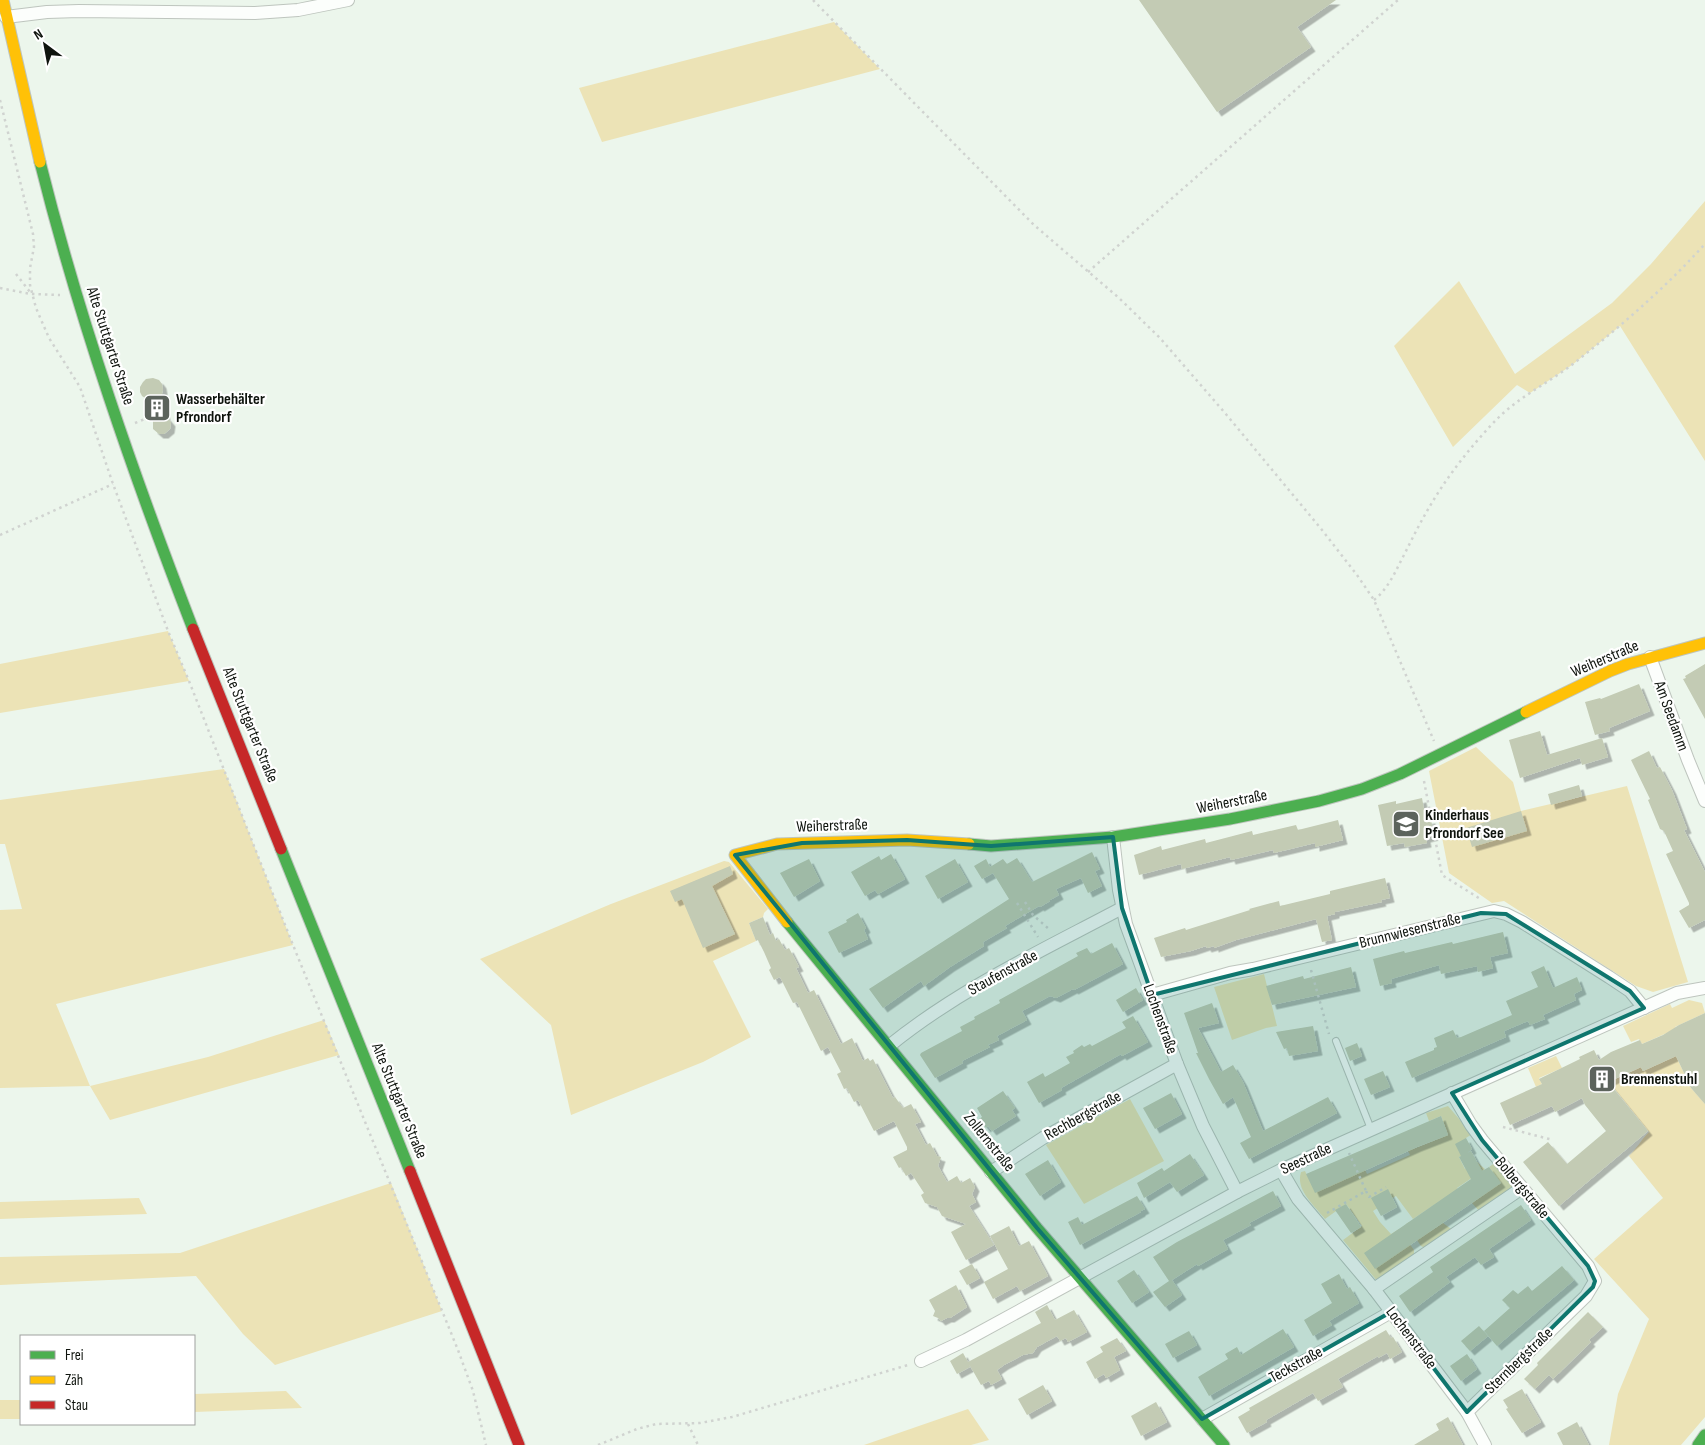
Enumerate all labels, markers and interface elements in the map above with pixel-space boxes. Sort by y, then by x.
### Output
north arrow [20,20,70,70]
text: N [31,25,46,44]
street label: Alte Stuttgarter Straße [82,284,138,407]
place label: Wasserbehälter Pfrondorf [176,390,265,427]
building icon: Wasserbehälter Pfrondorf [142,393,172,423]
street label: Weiherstraße [1568,636,1642,682]
street label: Alte Stuttgarter Straße [218,664,282,785]
street label: Am Seedamm [1649,677,1692,754]
street label: Weiherstraße [1195,786,1269,818]
place label: Kinderhaus Pfrondorf See [1425,806,1504,843]
school or university icon: Kinderhaus Pfrondorf See [1391,809,1421,839]
street label: Weiherstraße [796,815,868,837]
street label: Brunnwiesenstraße [1357,909,1463,953]
street label: Staufenstraße [965,946,1041,1000]
street label: Lochenstraße [1139,981,1181,1057]
street label: Alte Stuttgarter Straße [367,1040,431,1161]
building icon: Brennenstuhl [1587,1064,1617,1094]
place label: Brennenstuhl [1621,1070,1697,1089]
street label: Rechbergstraße [1041,1087,1125,1145]
street label: Zollernstraße [959,1108,1019,1176]
street label: Seestraße [1278,1139,1334,1179]
street label: Bolbergstraße [1491,1153,1553,1223]
street label: Lochenstraße [1381,1303,1441,1373]
street label: Sternbergstraße [1481,1324,1557,1398]
legend [20,1335,195,1425]
street label: Teckstraße [1266,1343,1326,1387]
text: Frei [65,1346,84,1365]
text: Zäh [65,1371,83,1390]
text: Stau [65,1396,88,1415]

